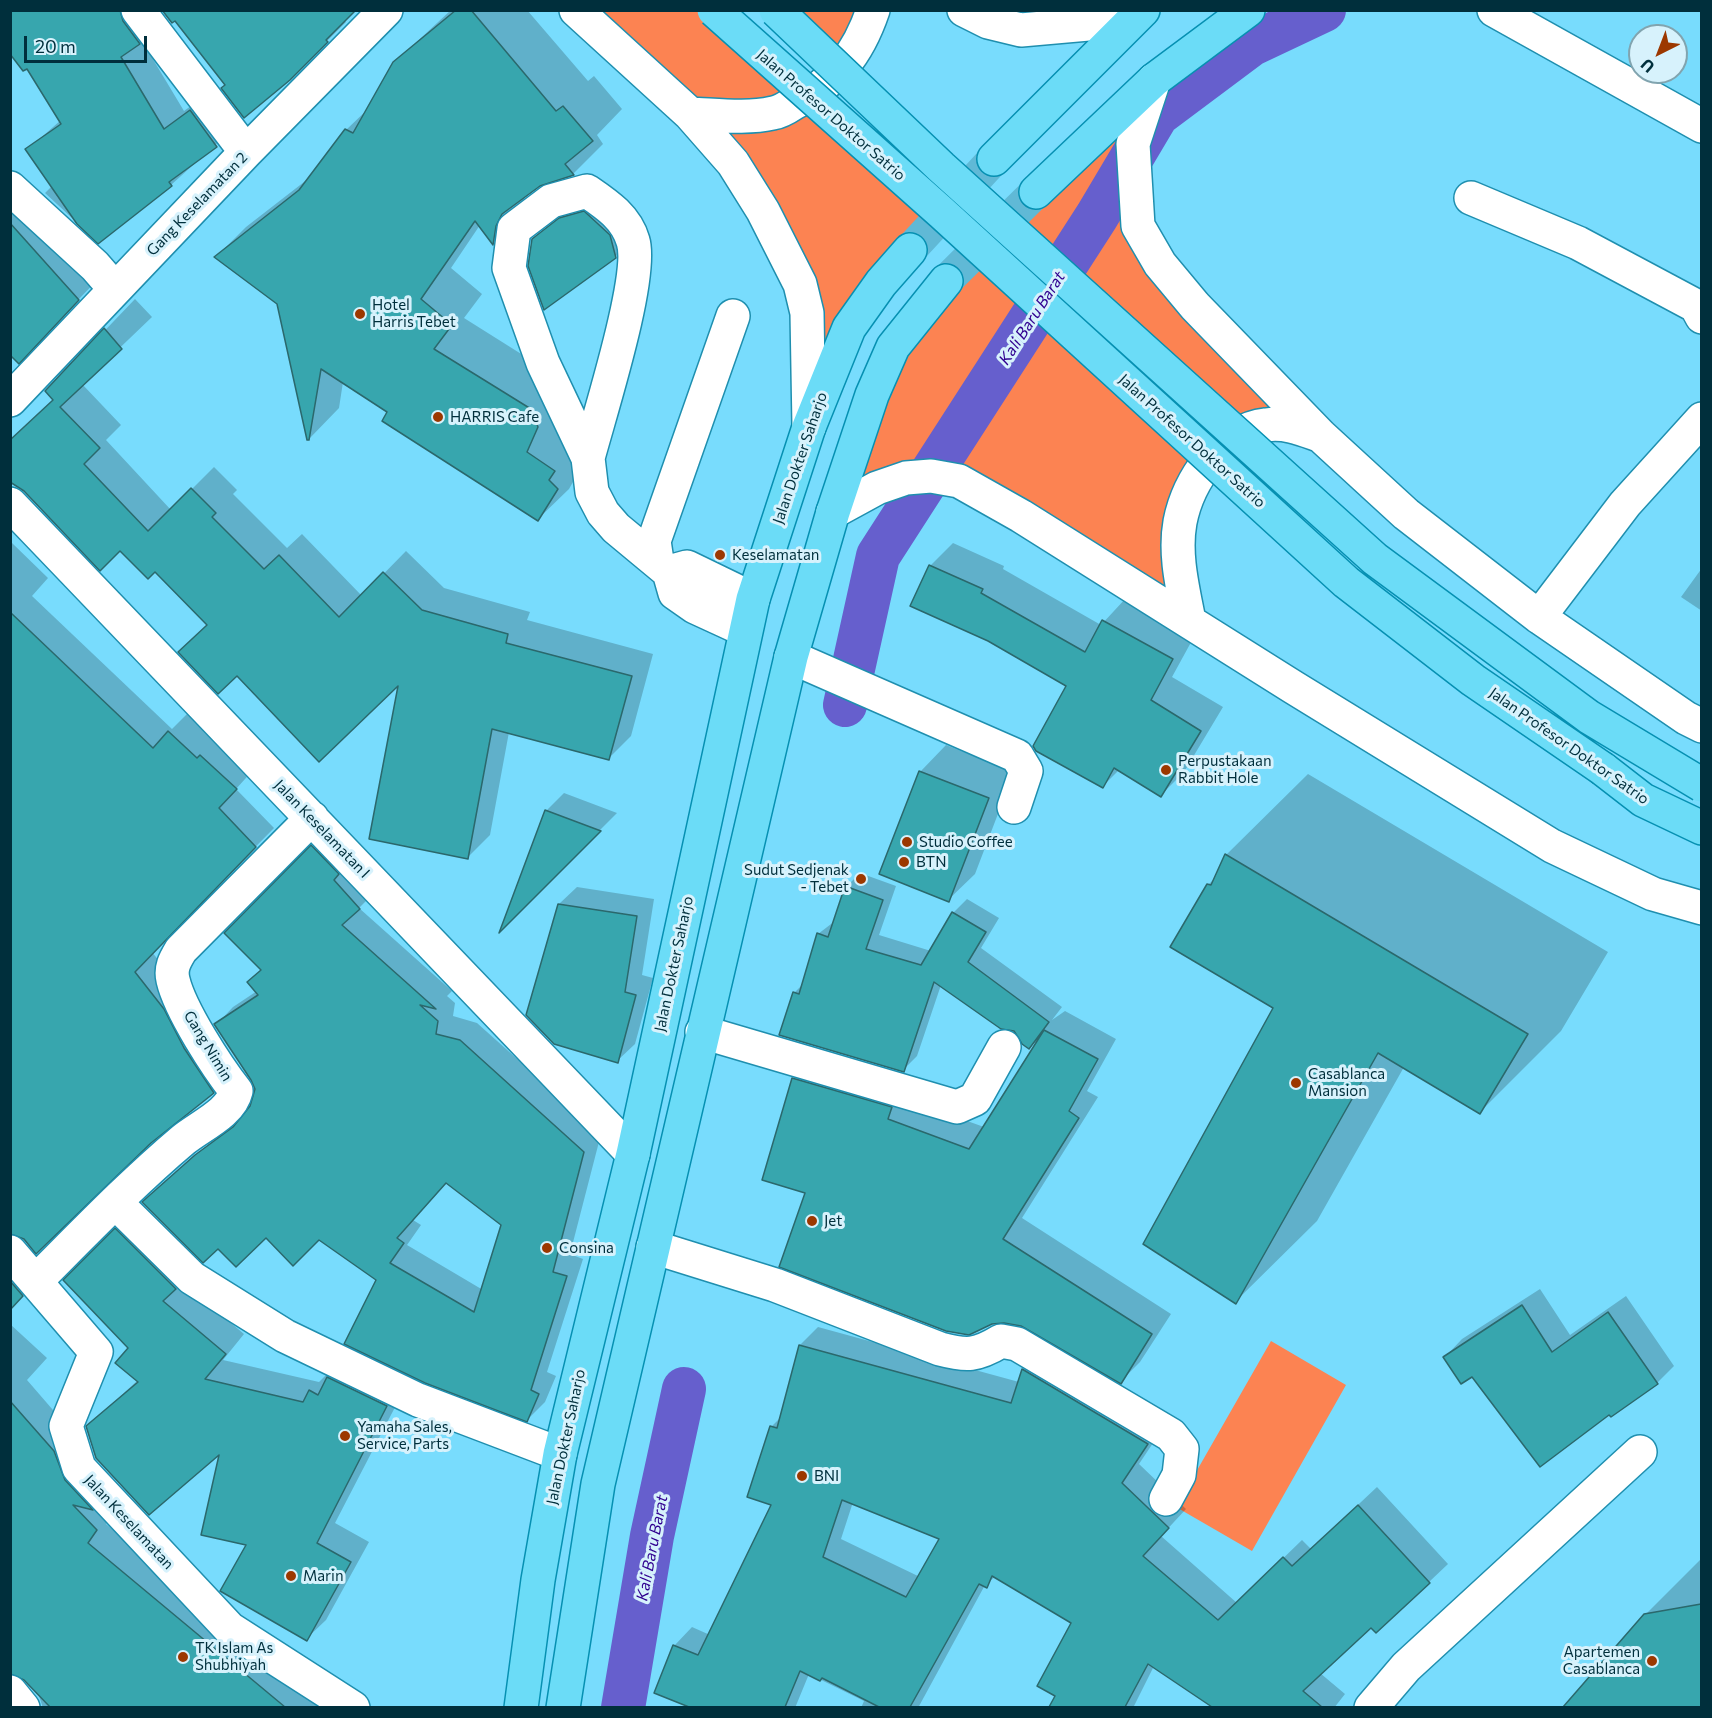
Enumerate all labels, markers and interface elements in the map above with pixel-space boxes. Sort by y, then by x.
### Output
scale bar [27,24,150,62]
north arrow [1628,24,1688,84]
text: 20 m [35,35,76,57]
street label: Jalan Profesor Doktor Satrio [753,46,909,184]
text: U [1636,55,1658,77]
street label: Gang Keselamatan 2 [143,148,251,260]
water label: Kali Baru Barat [995,268,1069,368]
place label: Hotel Harris Tebet [372,296,456,331]
marker: Hotel Harris Tebet [353,307,367,321]
street label: Jalan Profesor Doktor Satrio [1115,370,1269,512]
street label: Jalan Dokter Saharjo [769,390,831,526]
place label: HARRIS Cafe [450,408,539,426]
marker: HARRIS Cafe [431,410,445,424]
place label: Keselamatan [732,546,819,564]
marker: Keselamatan [713,548,727,562]
street label: Jalan Profesor Doktor Satrio [1486,684,1652,808]
place label: Perpustakaan Rabbit Hole [1178,752,1272,787]
marker: Perpustakaan Rabbit Hole [1159,763,1173,777]
street label: Jalan Keselamatan I [270,776,374,882]
place label: Studio Coffee [919,833,1013,851]
marker: Studio Coffee [900,835,914,849]
place label: BTN [916,853,946,871]
marker: BTN [897,855,911,869]
place label: Sudut Sedjenak - Tebet [744,861,849,896]
marker: Sudut Sedjenak - Tebet [854,872,868,886]
street label: Jalan Dokter Saharjo [651,895,697,1033]
street label: Gang Nimin [180,1007,236,1085]
place label: Casablanca Mansion [1308,1065,1385,1100]
marker: Casablanca Mansion [1289,1076,1303,1090]
place label: Jet [824,1212,842,1230]
marker: Jet [805,1214,819,1228]
place label: Consina [559,1239,614,1257]
marker: Consina [540,1241,554,1255]
street label: Jalan Dokter Saharjo [543,1368,589,1506]
place label: Yamaha Sales, Service, Parts [357,1418,452,1453]
marker: Yamaha Sales, Service, Parts [338,1429,352,1443]
place label: BNI [814,1467,839,1485]
marker: BNI [795,1469,809,1483]
street label: Jalan Keselamatan [81,1471,177,1573]
water label: Kali Baru Barat [632,1494,672,1602]
place label: Marin [303,1567,343,1585]
marker: Marin [284,1569,298,1583]
place label: TK Islam As Shubhiyah [195,1639,273,1674]
place label: Apartemen Casablanca [1563,1643,1640,1678]
marker: TK Islam As Shubhiyah [176,1650,190,1664]
marker: Apartemen Casablanca [1645,1654,1659,1668]

